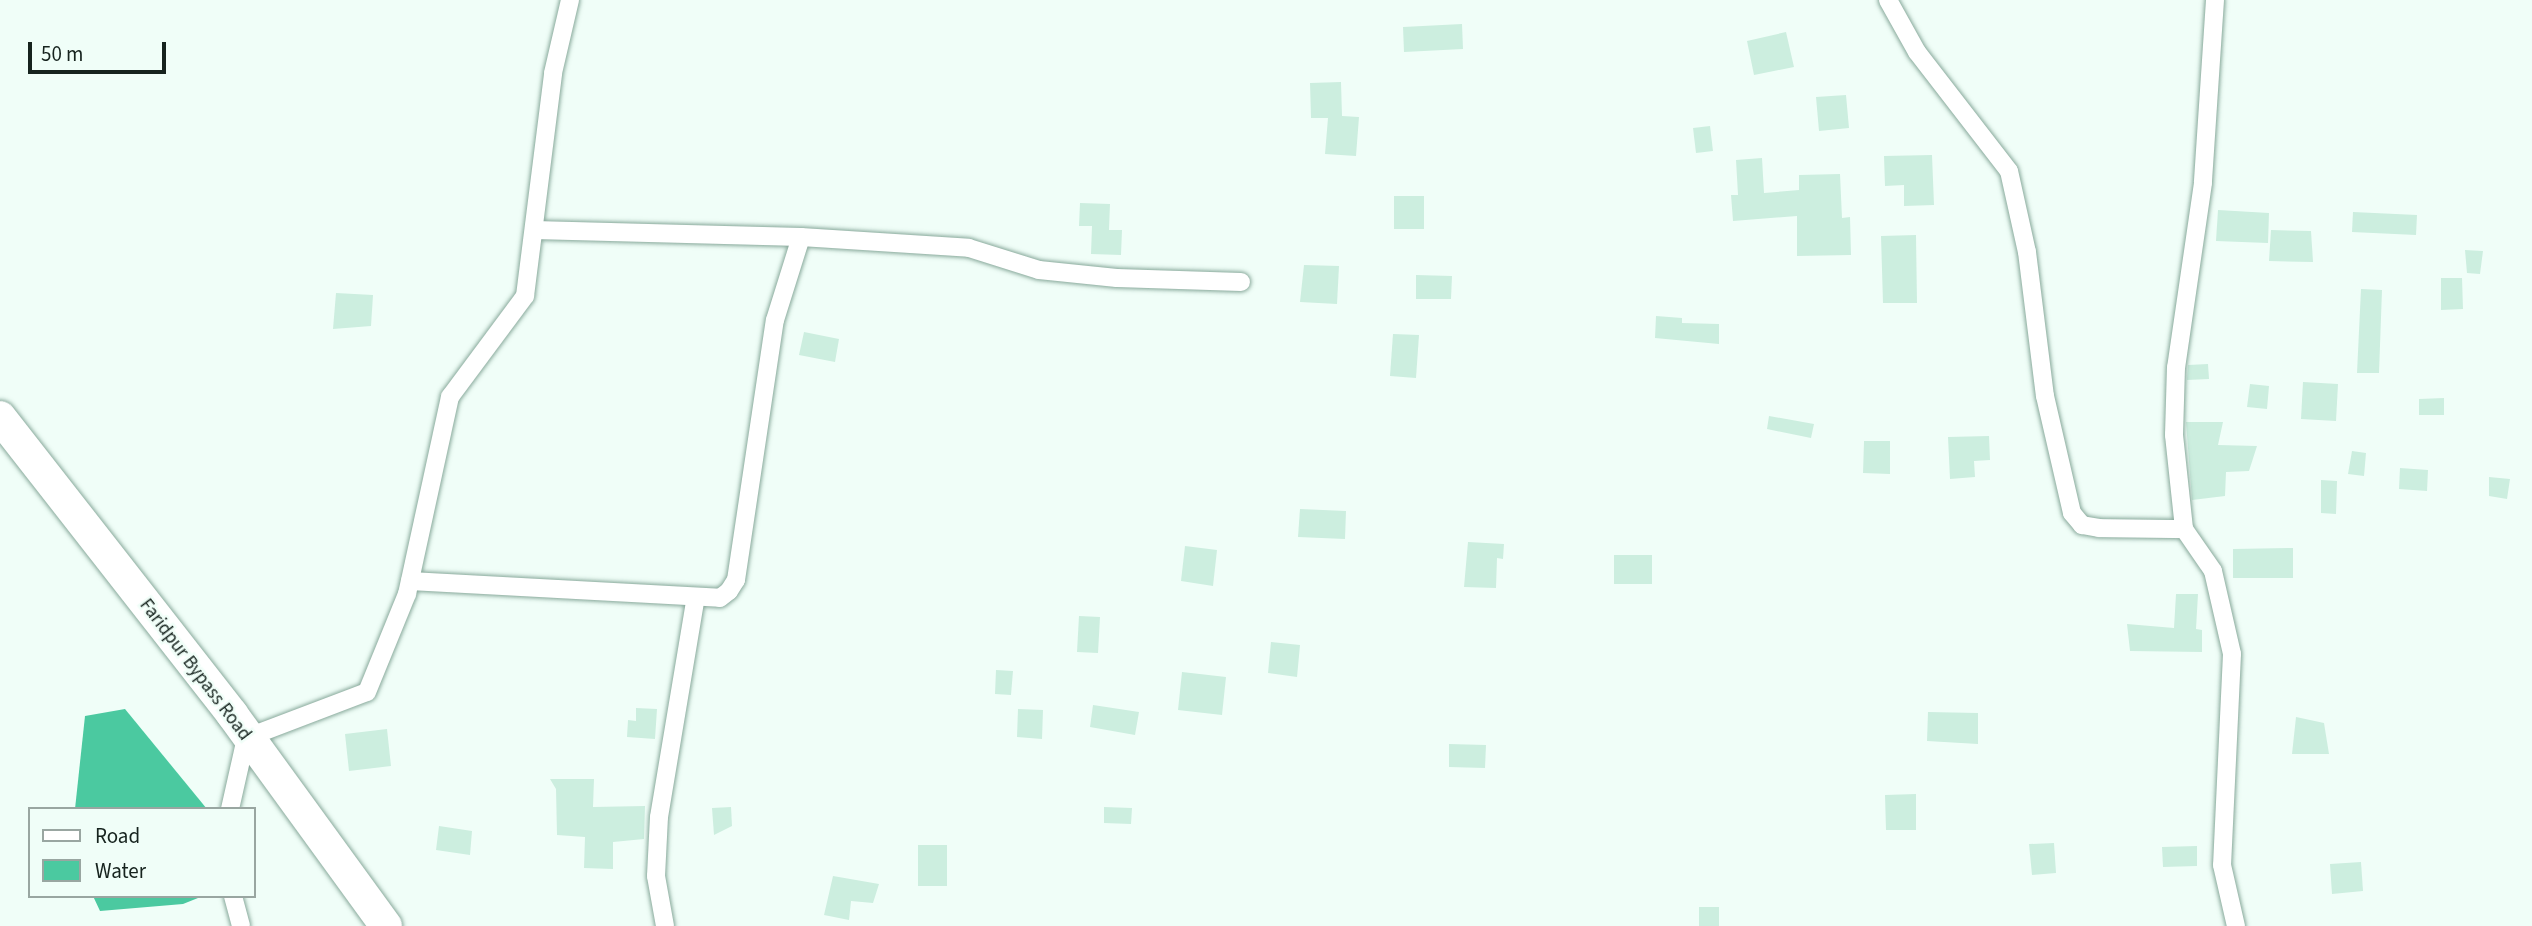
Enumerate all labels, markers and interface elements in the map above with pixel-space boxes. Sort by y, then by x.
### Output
scale bar [32,28,170,72]
text: 50 m [41,39,83,69]
street label: Faridpur Bypass Road [134,595,256,745]
legend [28,807,256,898]
text: Road [95,821,140,851]
text: Water [95,856,146,886]

